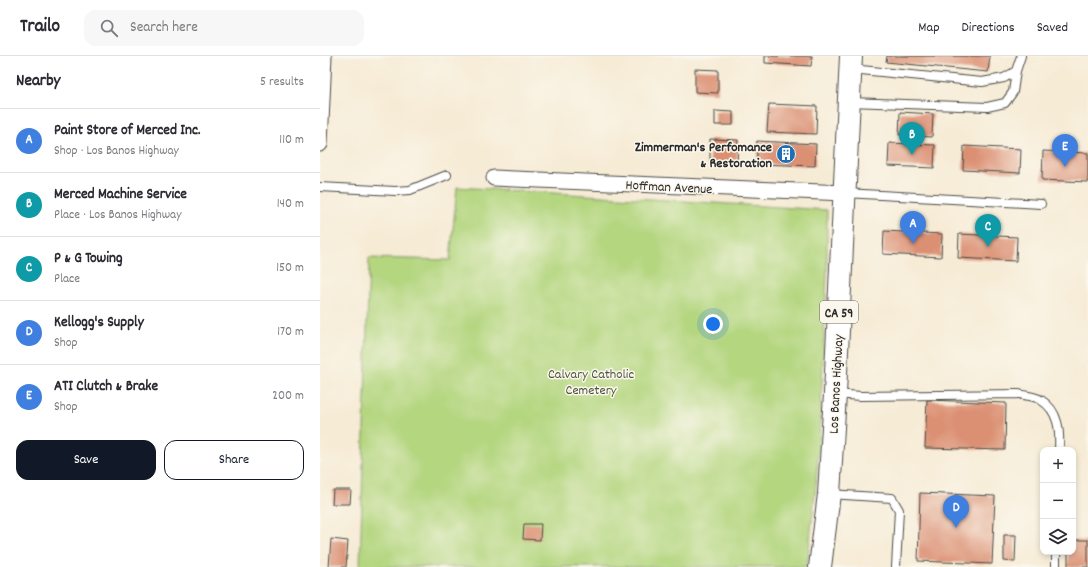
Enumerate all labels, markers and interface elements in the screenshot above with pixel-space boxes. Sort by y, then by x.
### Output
search box [84,10,364,46]
text: Trailo [20,14,60,41]
icon: search [98,17,120,39]
text: Search here [130,17,198,39]
text: Map [918,18,940,38]
text: Directions [962,18,1015,38]
text: Saved [1037,18,1068,38]
text: Nearby [16,70,60,94]
text: 5 results [260,73,304,92]
text: Paint Store of Merced Inc. [54,120,200,142]
pin: B [899,122,925,155]
text: A [25,131,33,150]
text: 110 m [279,131,304,150]
pin: E [1052,134,1078,167]
place label: Zimmerman's Perfomance & Restoration [635,138,773,174]
text: Shop · Los Banos Highway [54,142,179,161]
building icon: Zimmerman's Perfomance & Restoration [775,143,797,165]
street label: Hoffman Avenue [625,176,713,200]
text: Merced Machine Service [54,184,187,206]
text: B [26,195,32,214]
text: 140 m [277,195,304,214]
text: Place · Los Banos Highway [54,206,181,225]
pin: A [900,211,926,244]
pin: C [975,214,1001,247]
text: P & G Towing [54,248,123,270]
text: C [26,259,32,278]
text: 150 m [276,259,304,278]
text: Place [54,270,80,289]
road number: CA 59 [820,301,858,323]
text: Kellogg's Supply [54,312,144,334]
your location [703,314,723,334]
text: D [26,323,32,342]
text: 170 m [277,323,304,342]
text: Shop [54,334,77,353]
street label: Los Banos Highway [824,334,850,434]
park label: Calvary Catholic Cemetery [548,365,634,401]
text: ATI Clutch & Brake [54,376,158,398]
text: E [26,387,32,406]
text: 200 m [272,387,304,406]
text: Shop [54,398,77,417]
button: Save [16,440,156,480]
button: Share [164,440,304,480]
map controls [1040,447,1076,555]
button: + [1040,447,1076,483]
button: − [1040,483,1076,519]
pin: D [943,495,969,528]
button: layers [1040,519,1076,555]

